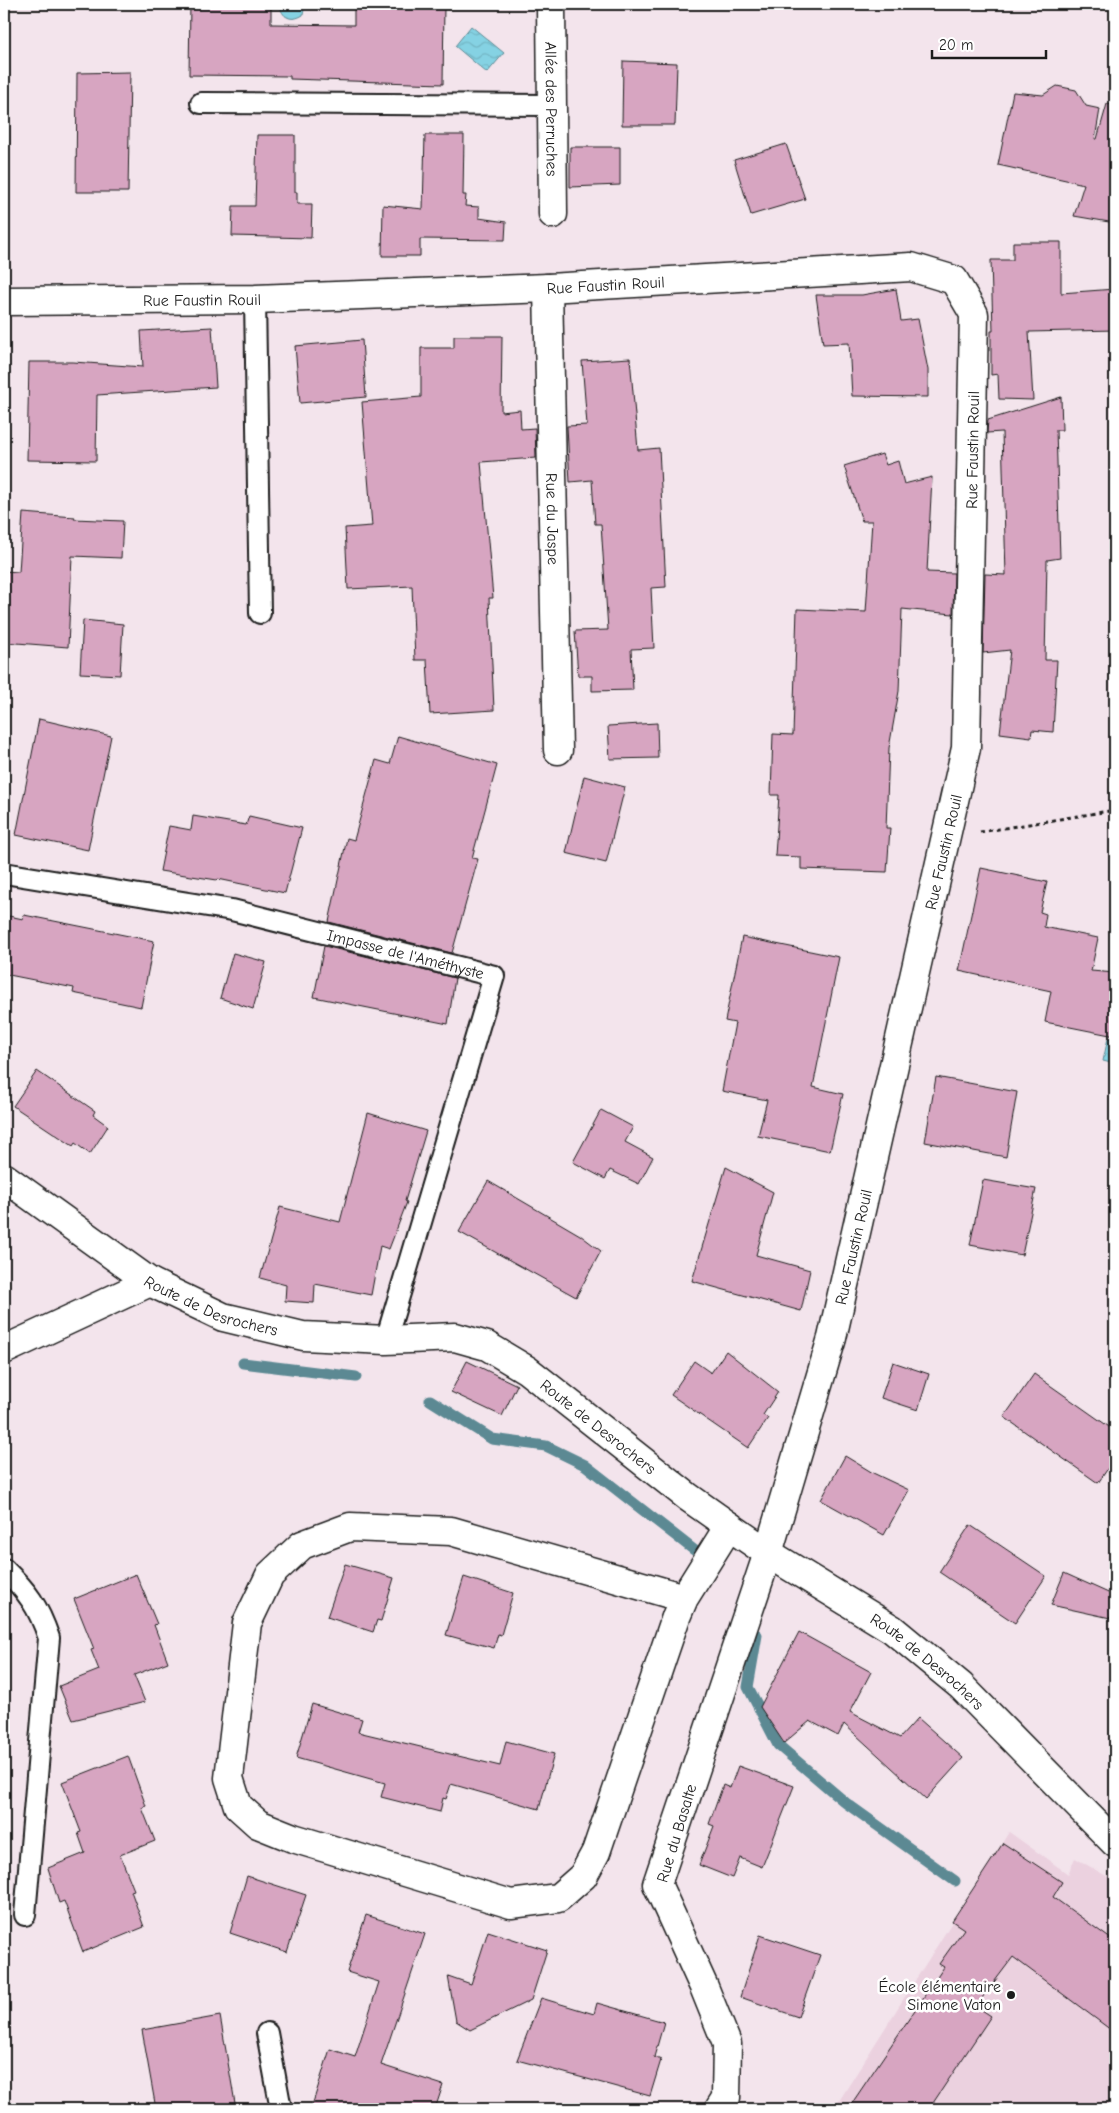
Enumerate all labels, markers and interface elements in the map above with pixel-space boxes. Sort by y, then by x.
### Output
scale bar [932,28,1045,60]
text: 20 m [939,36,973,54]
street label: Allée des Perruches [541,42,561,177]
street label: Rue Faustin Rouil [546,273,665,298]
street label: Rue Faustin Rouil [143,291,261,310]
street label: Rue Faustin Rouil [963,391,983,509]
street label: Rue du Jaspe [542,473,562,565]
street label: Rue Faustin Rouil [922,793,966,912]
street label: Impasse de l'Améthyste [325,926,486,983]
street label: Rue Faustin Rouil [832,1188,876,1307]
street label: Route de Desrochers [140,1273,280,1340]
street label: Route de Desrochers [536,1376,659,1478]
street label: Route de Desrochers [867,1610,987,1714]
street label: Rue du Basalte [653,1782,700,1885]
place label: École élémentaire Simone Vaton [879,1977,1001,2014]
marker: École élémentaire Simone Vaton [1005,1989,1017,2001]

